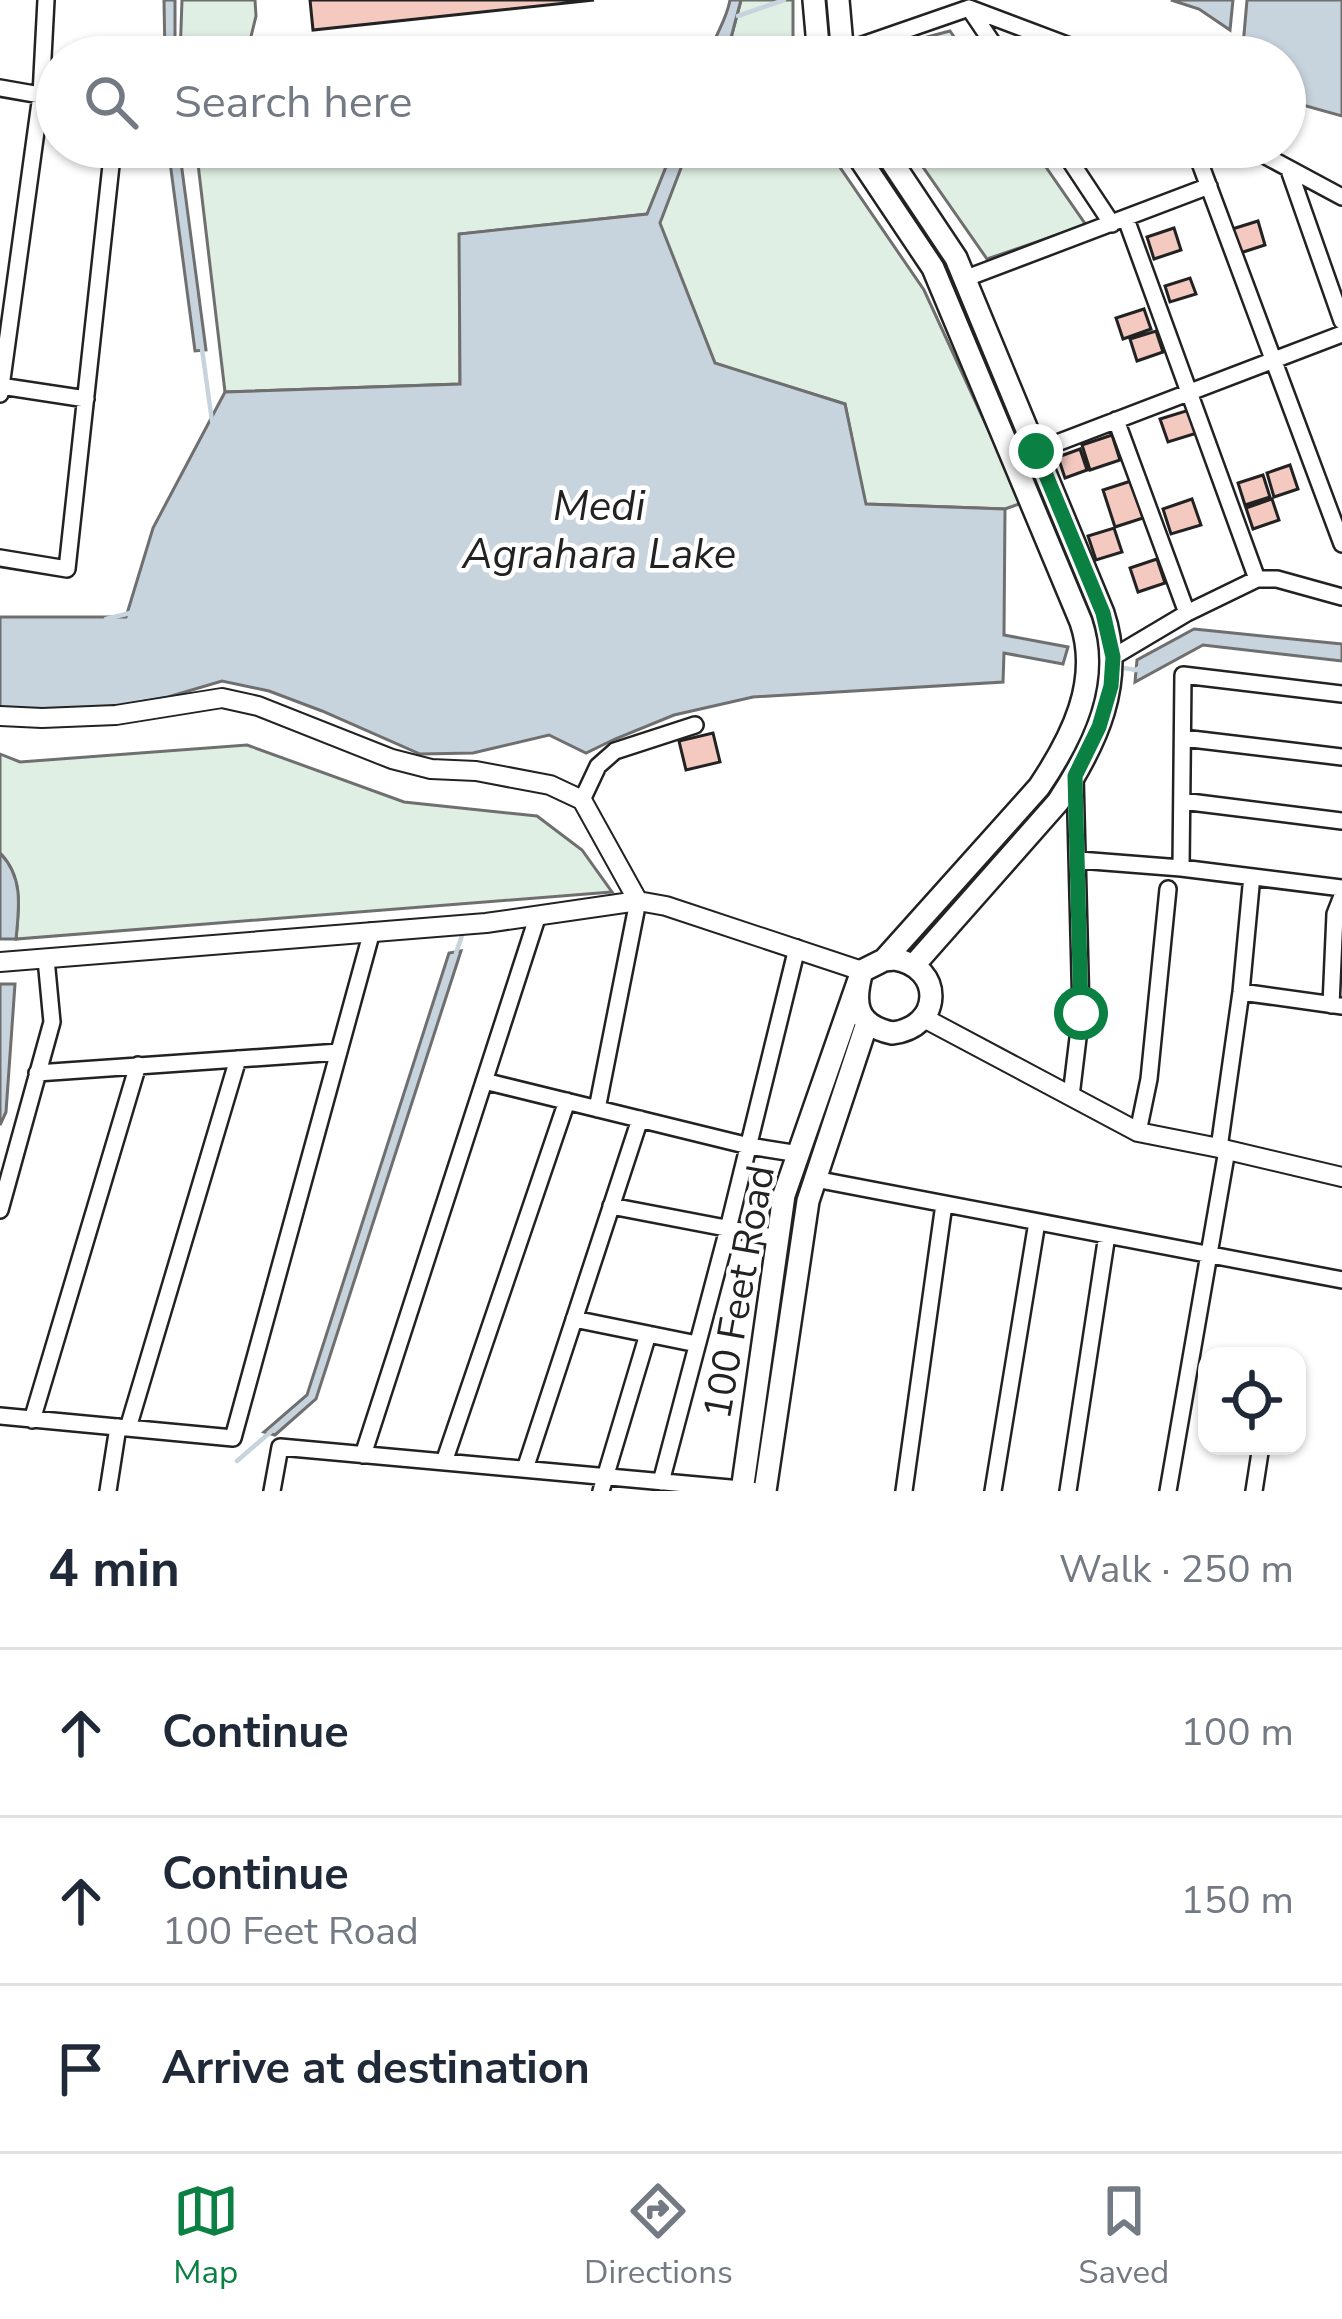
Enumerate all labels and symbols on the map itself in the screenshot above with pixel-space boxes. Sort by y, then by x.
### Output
route end [1009,424,1063,478]
water label: Medi Agrahara Lake [461,478,736,583]
route start [1054,986,1108,1040]
street label: 100 Feet Road [691,1161,788,1423]

